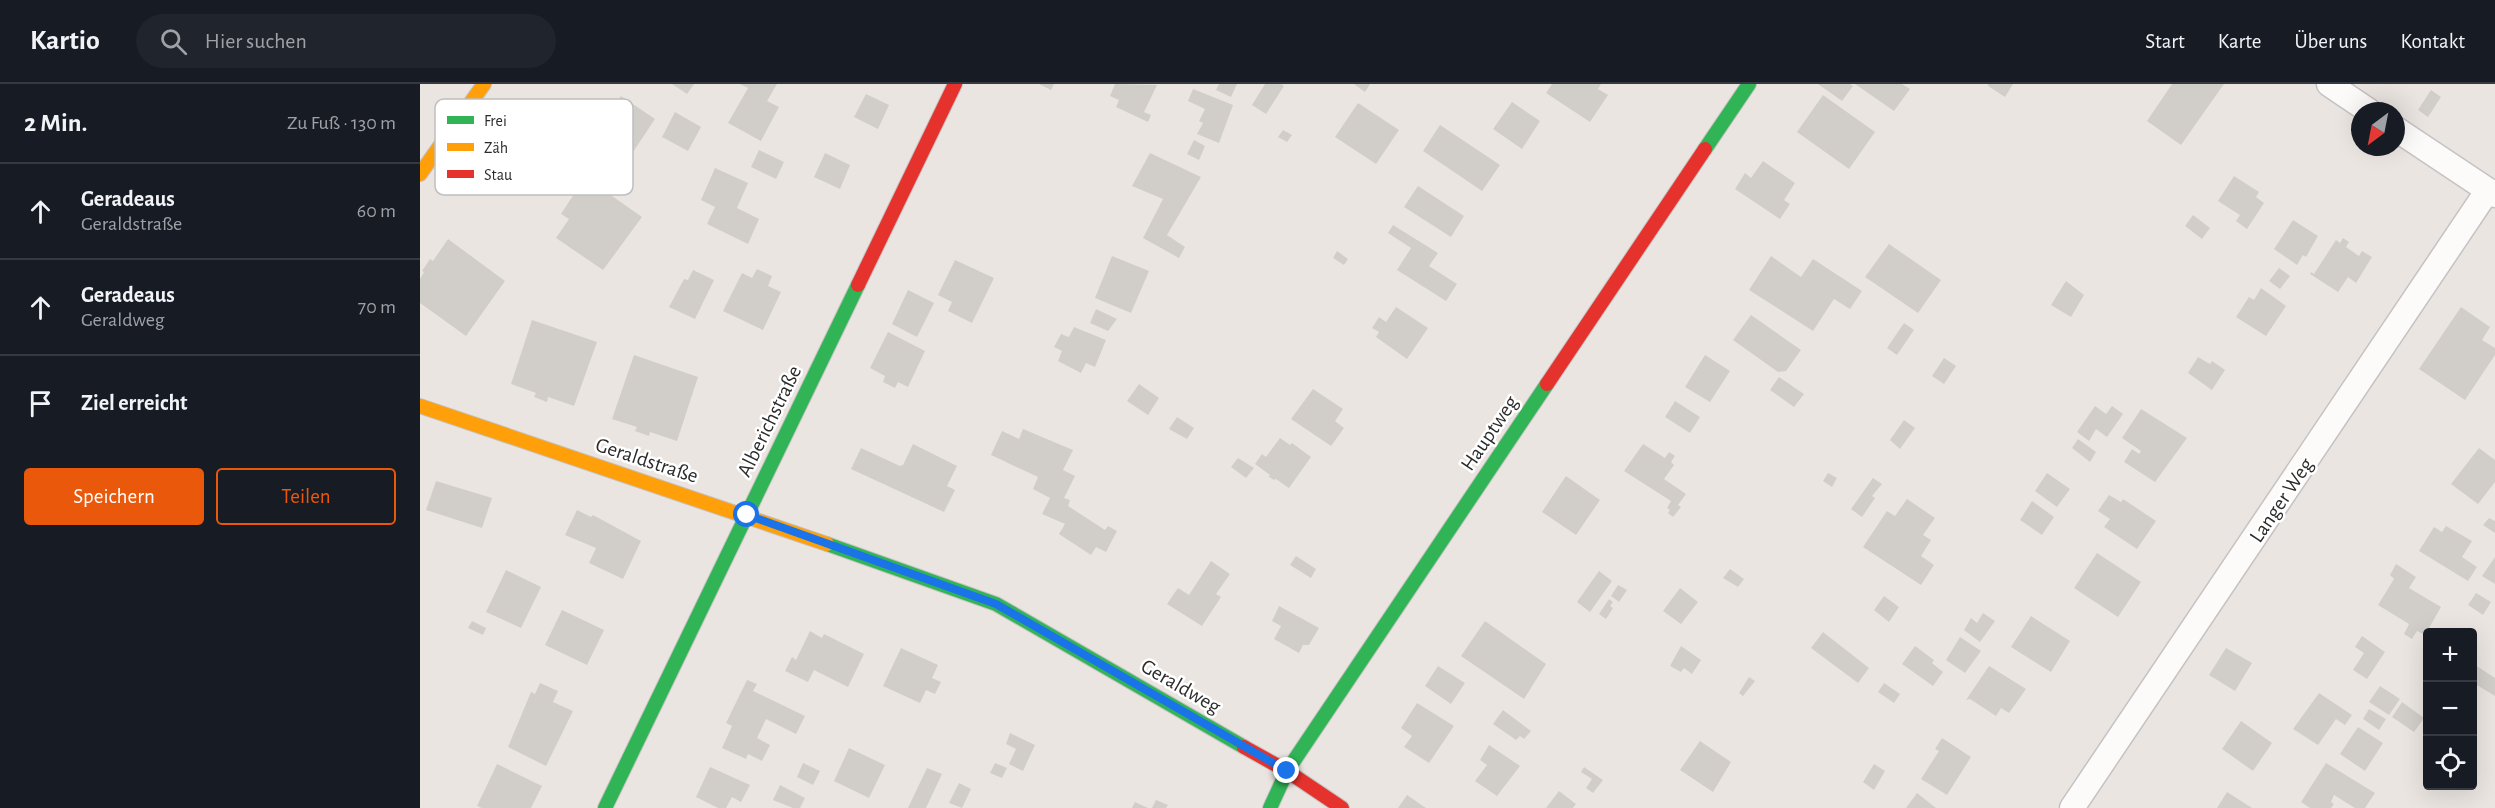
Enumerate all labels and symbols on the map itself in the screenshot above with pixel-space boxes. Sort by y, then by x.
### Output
legend [435,99,633,195]
north arrow [2351,102,2405,156]
text: Frei [484,113,507,129]
text: Zäh [484,140,508,156]
text: Stau [484,167,512,183]
street label: Alberichstraße [734,362,805,480]
street label: Hauptweg [1457,391,1522,475]
street label: Geraldstraße [593,434,701,487]
street label: Langer Weg [2246,454,2318,546]
route start [733,501,759,527]
street label: Geraldweg [1138,655,1225,718]
route end [1273,757,1299,783]

